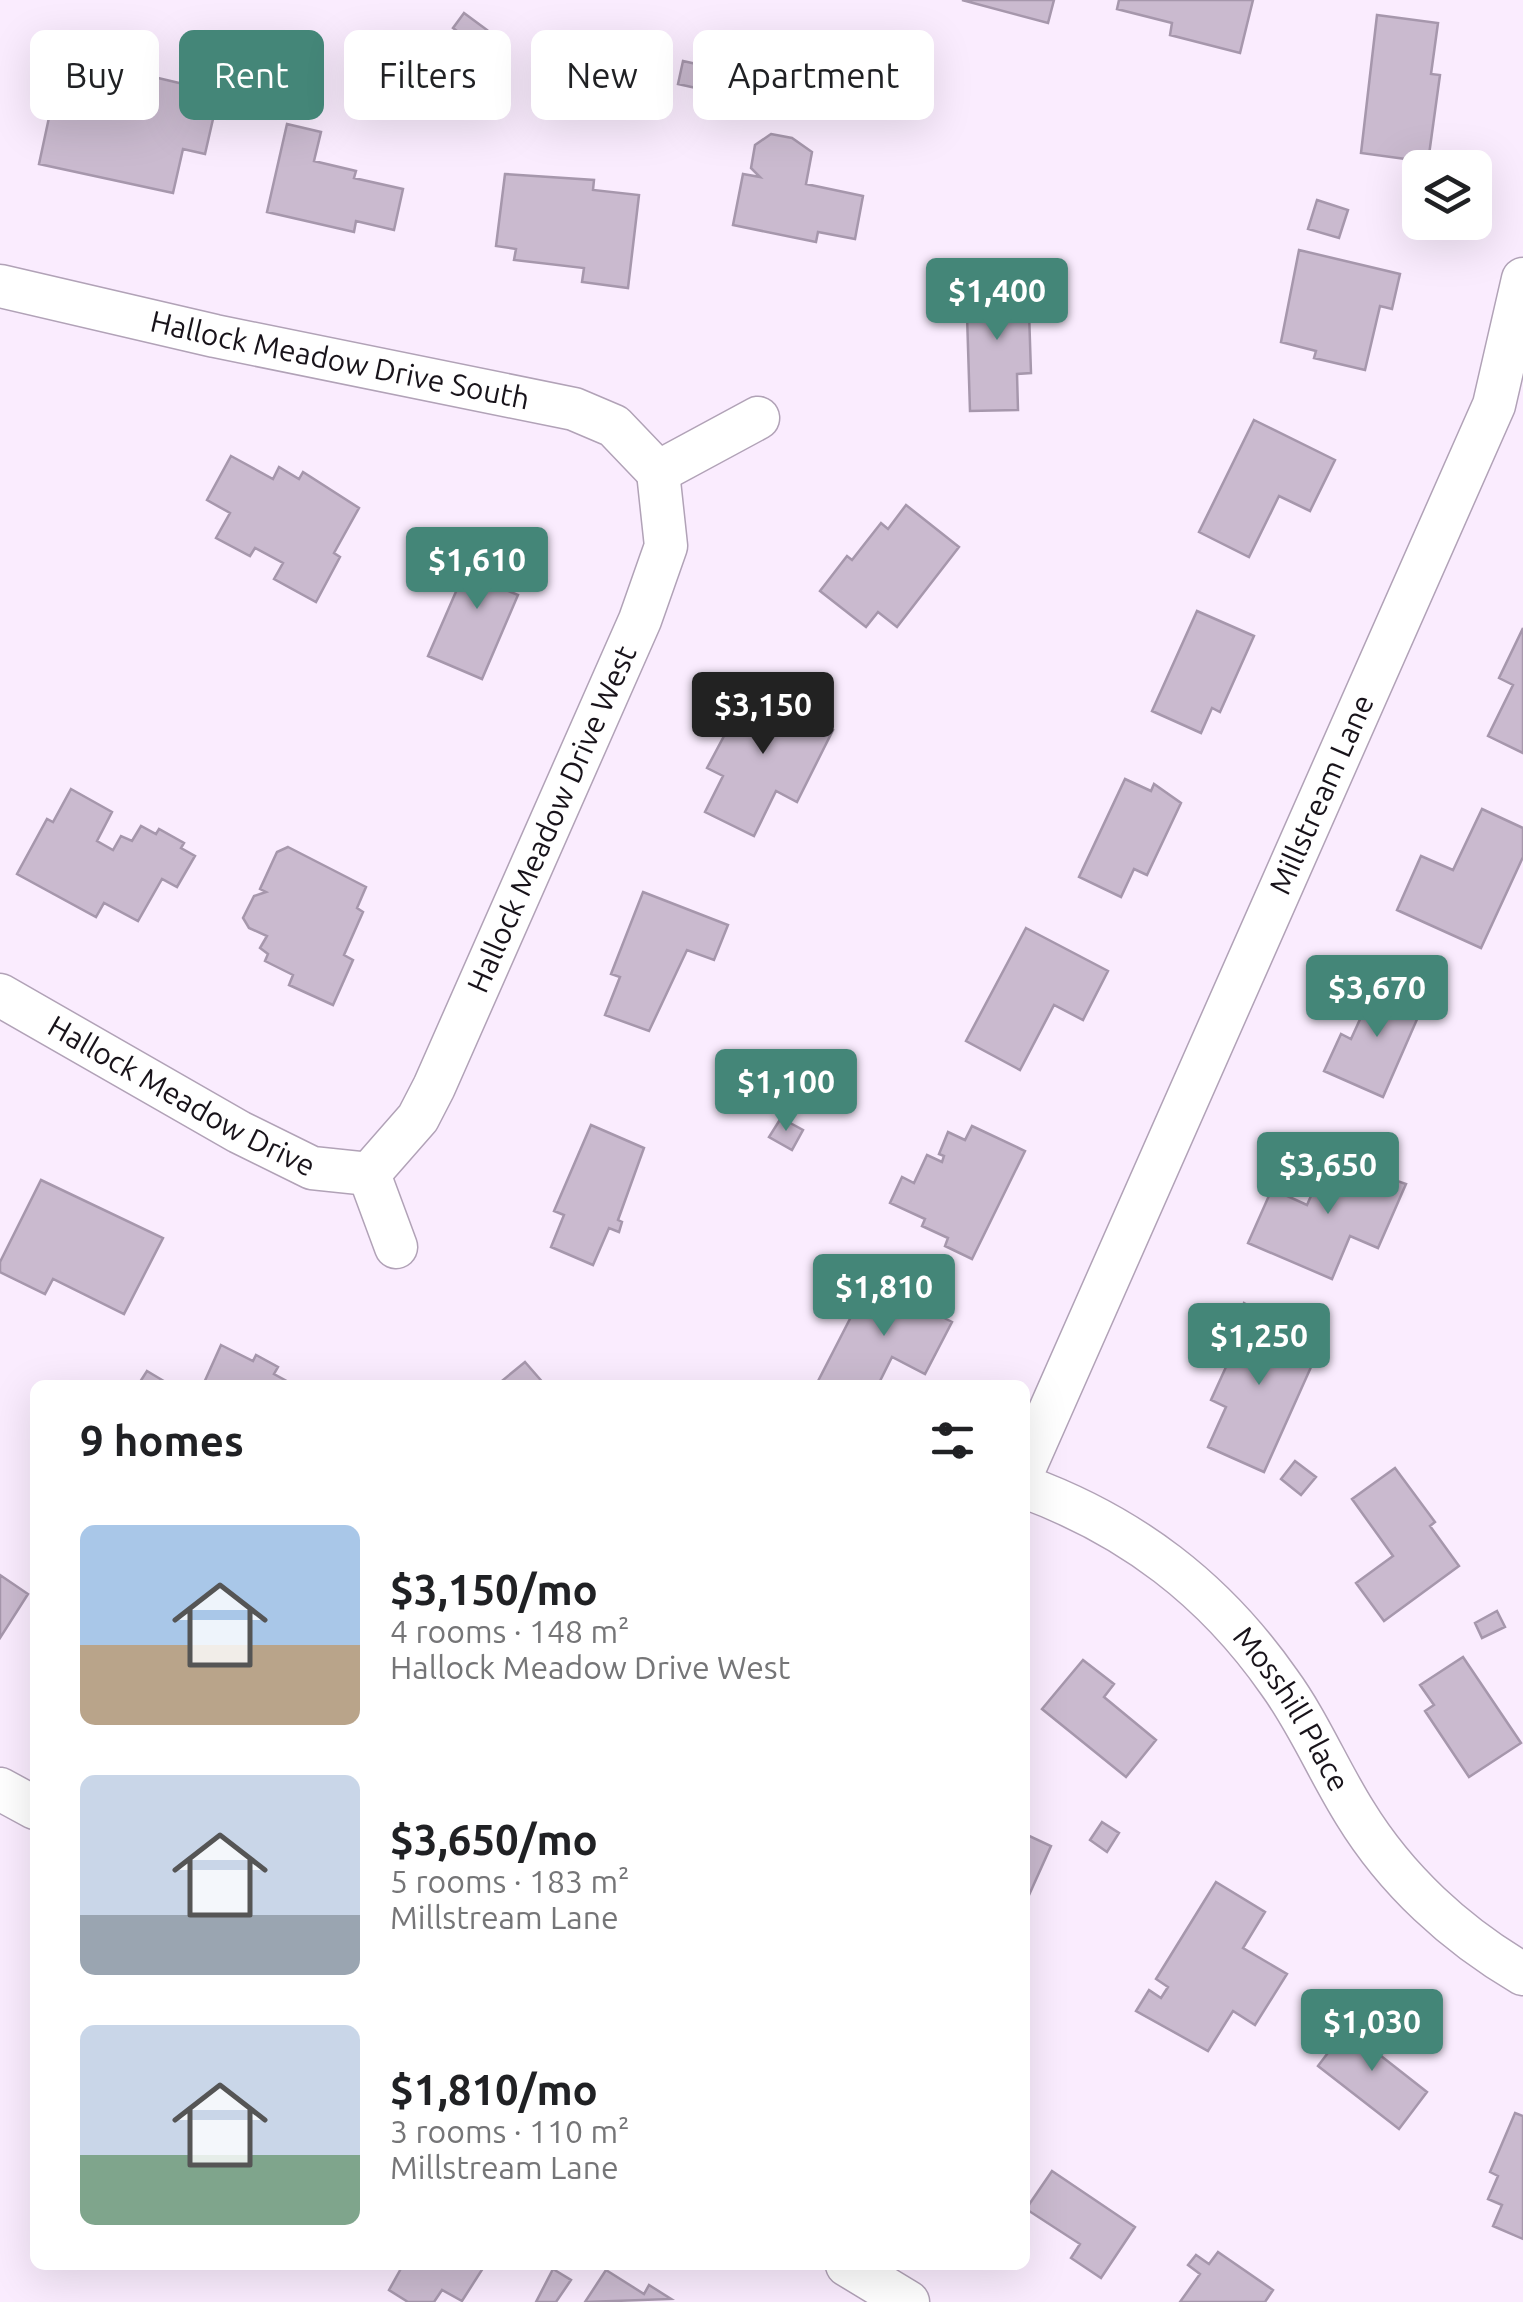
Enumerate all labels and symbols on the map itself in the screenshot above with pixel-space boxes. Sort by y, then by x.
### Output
pin: $1,400 [916,258,1078,343]
street label: Hallock Meadow Drive South [147,304,533,416]
pin: $1,610 [396,527,558,612]
street label: Hallock Meadow Drive West [460,640,643,997]
pin: $3,150 [682,672,844,757]
street label: Millstream Lane [1262,689,1380,899]
pin: $3,670 [1296,955,1458,1040]
street label: Hallock Meadow Drive [42,1008,321,1183]
pin: $1,100 [705,1049,867,1134]
pin: $3,650 [1247,1132,1409,1217]
pin: $1,810 [803,1254,965,1339]
pin: $1,250 [1178,1303,1340,1388]
street label: Mosshill Place [1227,1619,1357,1797]
pin: $1,030 [1291,1989,1453,2074]

